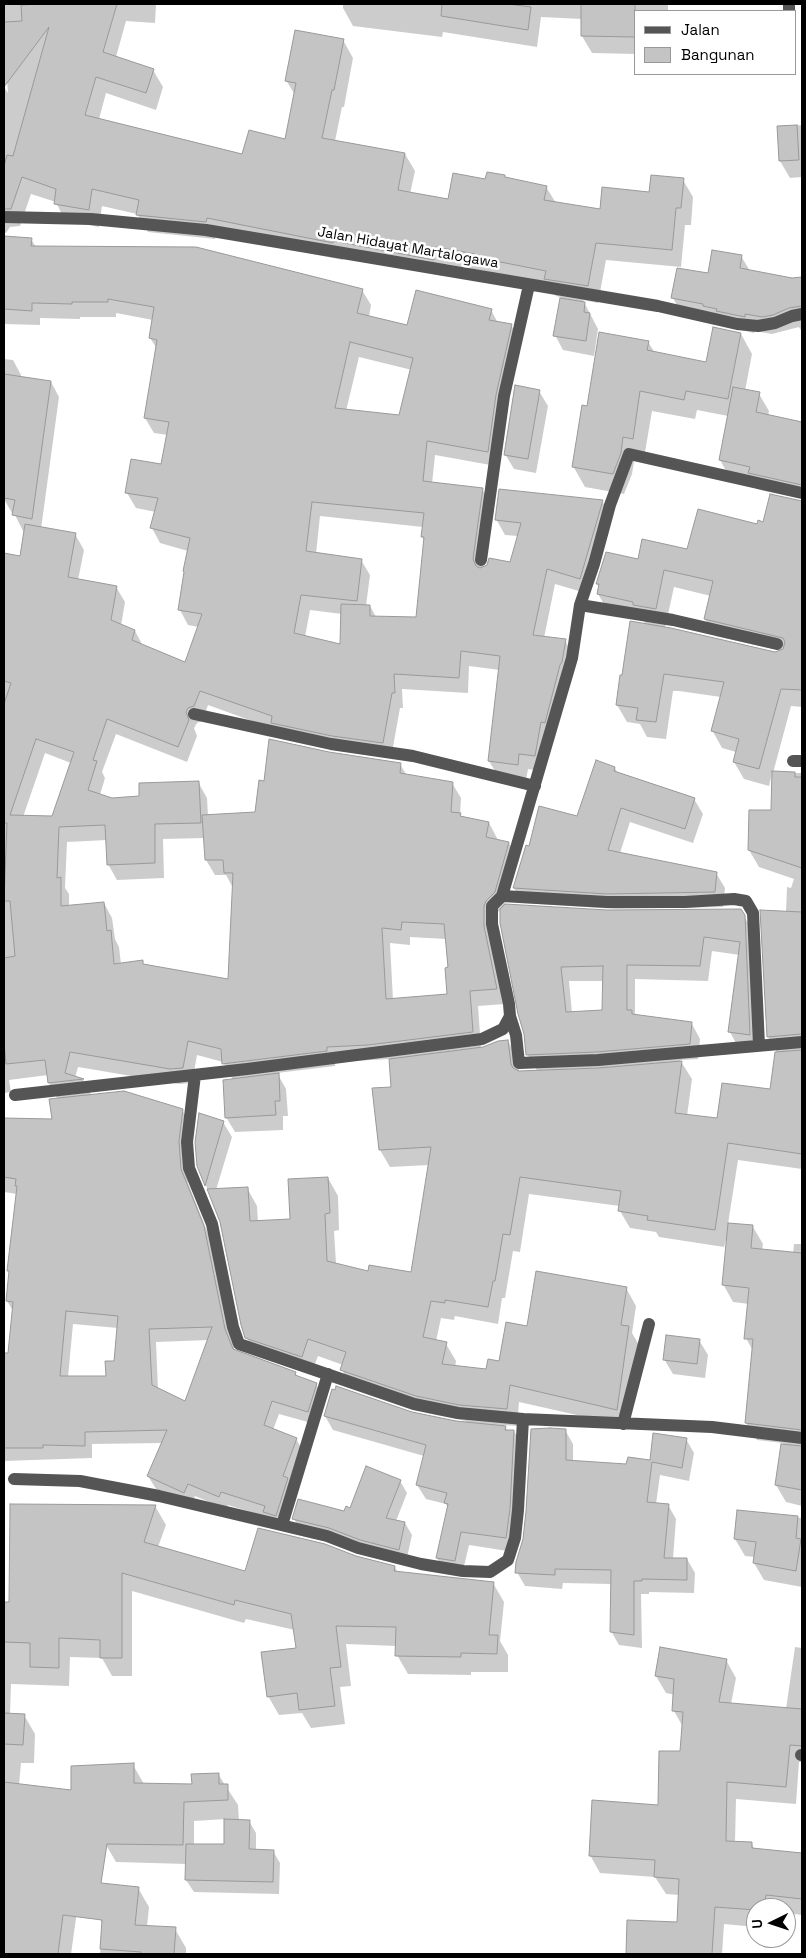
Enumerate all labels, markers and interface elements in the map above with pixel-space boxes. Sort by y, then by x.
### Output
legend [634,10,796,75]
text: Jalan [681,20,720,39]
text: Bangunan [681,45,755,64]
street label: Jalan Hidayat Martalogawa [316,224,500,272]
north arrow [746,1898,796,1948]
text: U [748,1919,766,1929]

